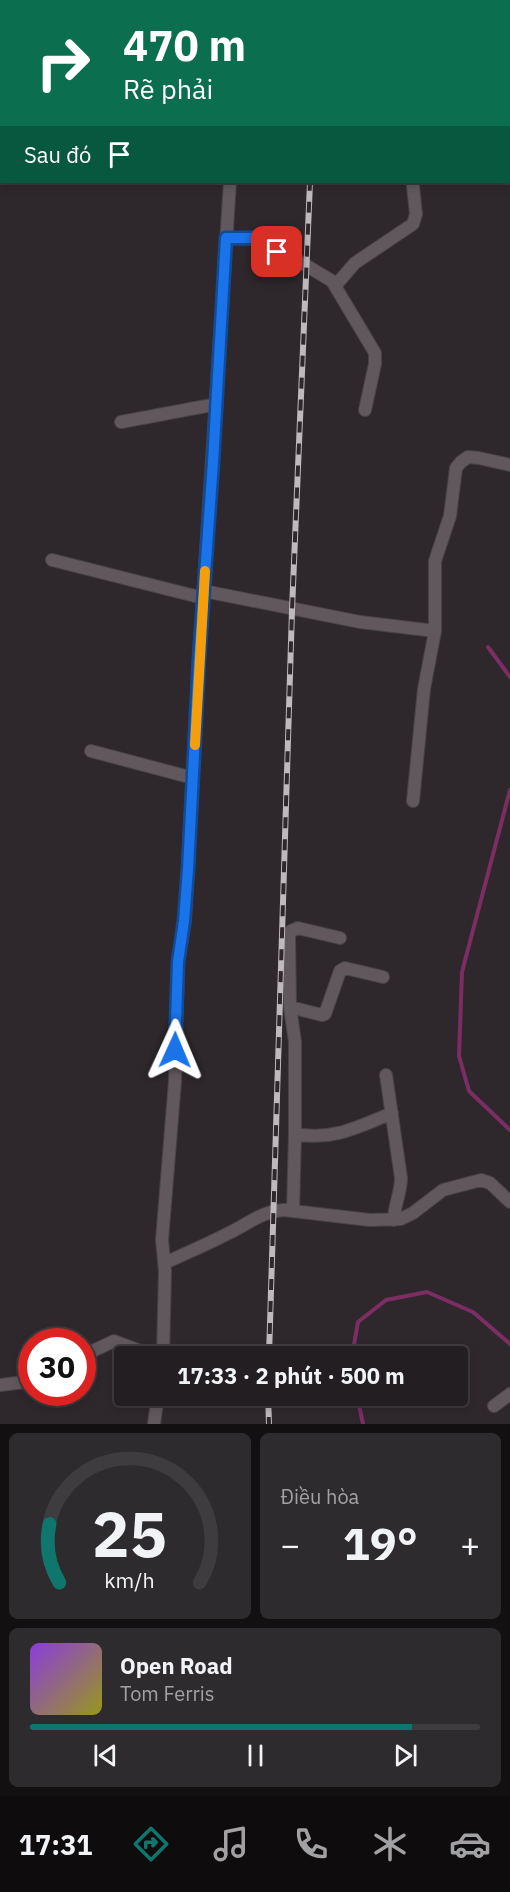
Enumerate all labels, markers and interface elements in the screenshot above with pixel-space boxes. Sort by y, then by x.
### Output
text: 470 m [123,18,246,73]
icon: right [24,24,102,102]
text: Rẽ phải [123,71,213,106]
icon: arrive [103,138,136,171]
text: Sau đó [24,140,91,169]
pin [251,226,302,277]
icon: arrive [260,235,293,268]
position arrow [143,1018,207,1082]
speed limit sign: 30 [18,1328,96,1406]
text: 17:33 · 2 phút · 500 m [177,1361,405,1390]
text: Điều hòa [281,1483,359,1510]
text: 25 [92,1493,167,1574]
text: 19° [343,1514,418,1572]
text: − [281,1523,300,1566]
text: + [460,1523,480,1566]
text: km/h [105,1566,155,1594]
text: Open Road [120,1651,233,1680]
text: Tom Ferris [120,1680,215,1707]
icon: previous [89,1739,122,1772]
icon: pause [239,1739,272,1772]
icon: next [389,1739,422,1772]
icon: directions [130,1823,172,1865]
icon: music [210,1823,252,1865]
icon: phone [290,1823,332,1865]
icon: climate [369,1823,411,1865]
icon: car [449,1823,491,1865]
text: 17:31 [19,1827,93,1862]

